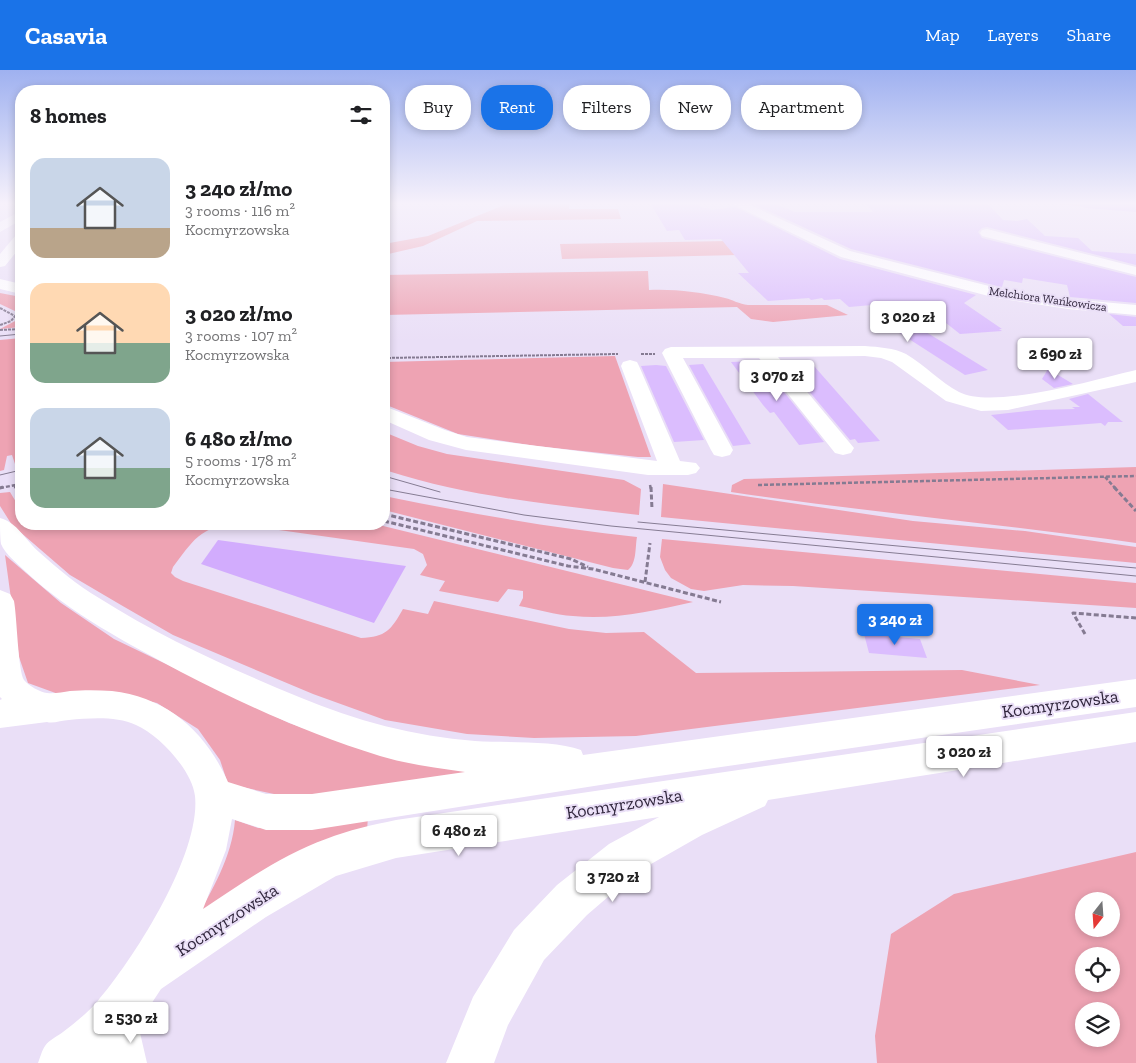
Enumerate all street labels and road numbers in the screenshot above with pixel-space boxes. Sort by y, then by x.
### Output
street label: Melchiora Wańkowicza [988,284,1108,314]
street label: Kocmyrzowska [1000,685,1120,723]
street label: Kocmyrzowska [564,784,684,824]
street label: Kocmyrzowska [172,879,283,961]

